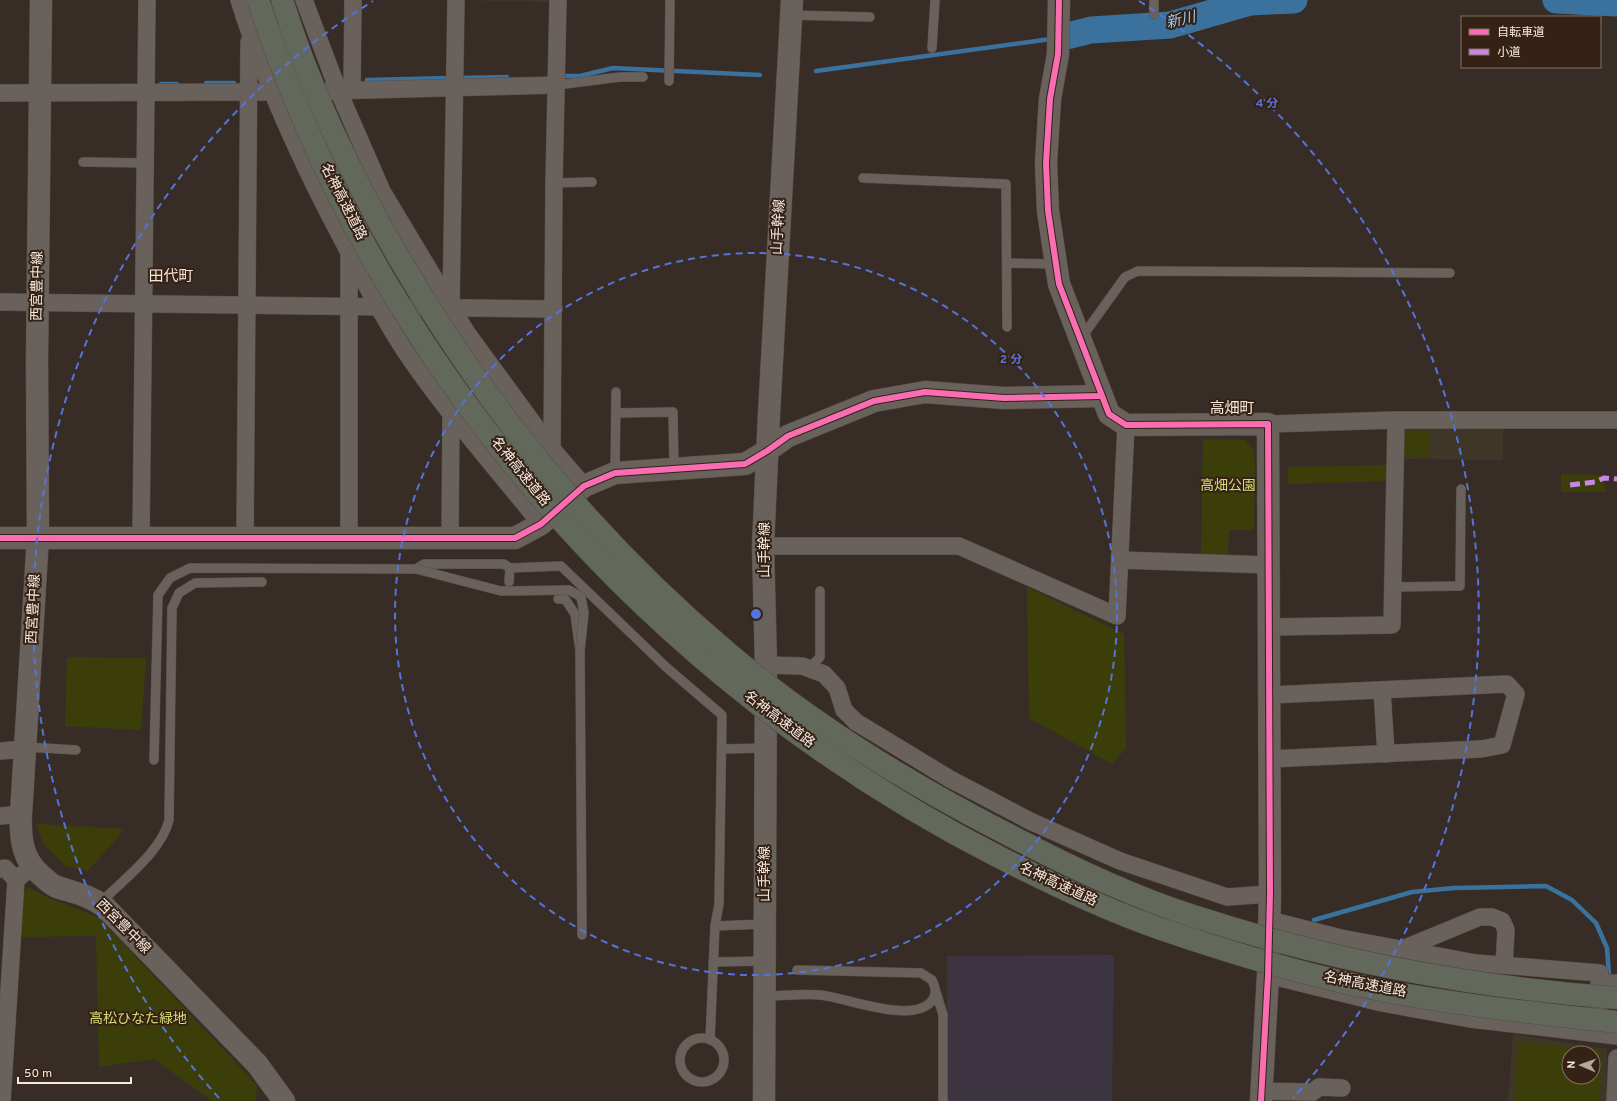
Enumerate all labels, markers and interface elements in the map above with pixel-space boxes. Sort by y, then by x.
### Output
water label: 新川 [1164,8,1200,34]
legend [1461,16,1601,68]
text: 自転車道 [1497,25,1545,41]
text: 小道 [1497,45,1521,61]
text: 4 分 [1256,96,1278,112]
street label: 名神高速道路 [316,161,370,243]
street label: 山手幹線 [769,199,789,255]
street label: 西宮豊中線 [29,251,47,321]
district label: 田代町 [148,267,194,287]
text: 2 分 [1000,352,1022,368]
district label: 高畑町 [1209,400,1255,419]
street label: 名神高速道路 [487,434,553,510]
park label: 高畑公園 [1200,478,1256,495]
street label: 山手幹線 [757,522,774,578]
street label: 西宮豊中線 [24,574,44,644]
centre of rings [749,607,763,621]
street label: 名神高速道路 [740,688,818,752]
street label: 山手幹線 [757,846,774,902]
street label: 名神高速道路 [1016,860,1100,910]
street label: 西宮豊中線 [92,896,154,958]
street label: 名神高速道路 [1322,969,1408,1001]
park label: 高松ひなた緑地 [89,1011,187,1028]
north arrow [1561,1045,1601,1085]
scale bar [18,1059,131,1085]
text: N [1565,1060,1579,1069]
text: 50 m [24,1066,52,1082]

